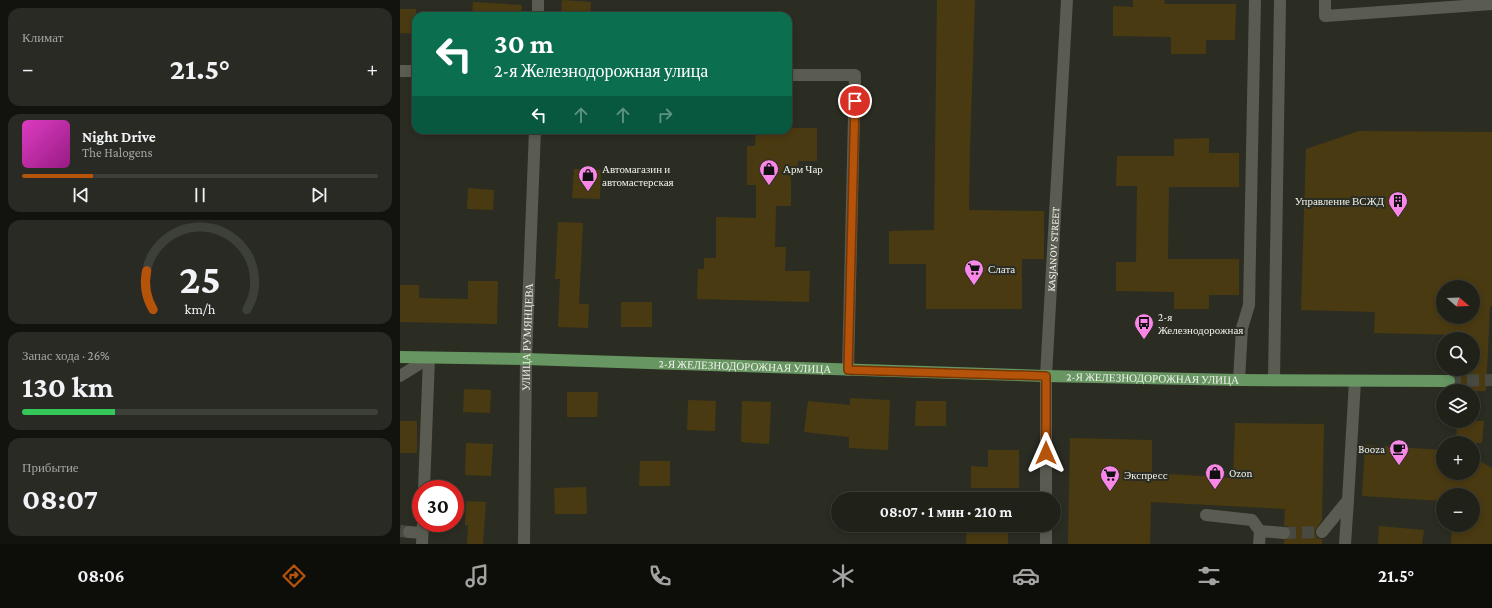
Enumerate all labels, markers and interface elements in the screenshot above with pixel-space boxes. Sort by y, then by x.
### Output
icon: left [428,28,480,80]
text: 30 m [494,28,554,59]
text: Климат [22,30,63,45]
text: 21.5° [170,52,230,85]
text: − [22,56,34,81]
text: + [366,56,378,81]
text: 2-я Железнодорожная улица [494,61,708,81]
pin [838,84,872,118]
icon: arrive [844,90,866,112]
icon: left [528,104,550,126]
icon: ahead [570,104,592,126]
icon: ahead [612,104,634,126]
icon: right [654,104,676,126]
text: Night Drive [82,129,156,145]
text: The Halogens [82,145,153,160]
shop icon: Арм Чар [758,158,780,186]
place label: Автомагазин и автомастерская [602,163,674,188]
place label: Арм Чар [783,163,823,175]
shop icon: Автомагазин и автомастерская [577,164,599,192]
icon: previous [70,184,92,206]
icon: pause [189,184,211,206]
icon: next [308,184,330,206]
building icon: Управление ВСЖД [1387,190,1409,218]
place label: Управление ВСЖД [1295,195,1384,207]
street label: KASJANOV STREET [1045,206,1061,292]
text: 25 [179,256,221,302]
supermarket icon: Слата [963,258,985,286]
place label: Слата [988,263,1015,275]
north arrow [1436,280,1480,324]
map controls [1436,280,1480,532]
street label: УЛИЦА РУМЯНЦЕВА [520,283,535,391]
text: km/h [185,301,216,317]
place label: 2-я Железнодорожная [1158,311,1243,336]
bus stop icon: 2-я Железнодорожная [1133,312,1155,340]
button: search [1436,332,1480,376]
text: Запас хода · 26% [22,348,110,363]
street label: 2-Я ЖЕЛЕЗНОДОРОЖНАЯ УЛИЦА [658,357,831,375]
text: 130 km [22,370,114,403]
street label: 2-Я ЖЕЛЕЗНОДОРОЖНАЯ УЛИЦА [1066,370,1239,386]
button: layers [1436,384,1480,428]
position arrow [1025,432,1067,474]
button: + [1436,436,1480,480]
cafe icon: Booza [1388,438,1410,466]
place label: Booza [1358,443,1385,455]
text: Прибытие [22,460,79,475]
shop icon: Ozon [1204,462,1226,490]
supermarket icon: Экспресс [1099,464,1121,492]
place label: Ozon [1229,467,1252,479]
place label: Экспресс [1124,469,1168,481]
speed limit sign: 30 [412,480,464,532]
text: 08:07 [22,482,98,515]
button: − [1436,488,1480,532]
text: 08:07 · 1 мин · 210 m [880,504,1012,520]
icon: directions [280,562,308,590]
icon: music [463,562,491,590]
icon: phone [646,562,674,590]
icon: climate [829,562,857,590]
icon: car [1012,562,1040,590]
icon: filters [1195,562,1223,590]
text: 08:06 [78,566,125,586]
text: 21.5° [1378,566,1414,586]

